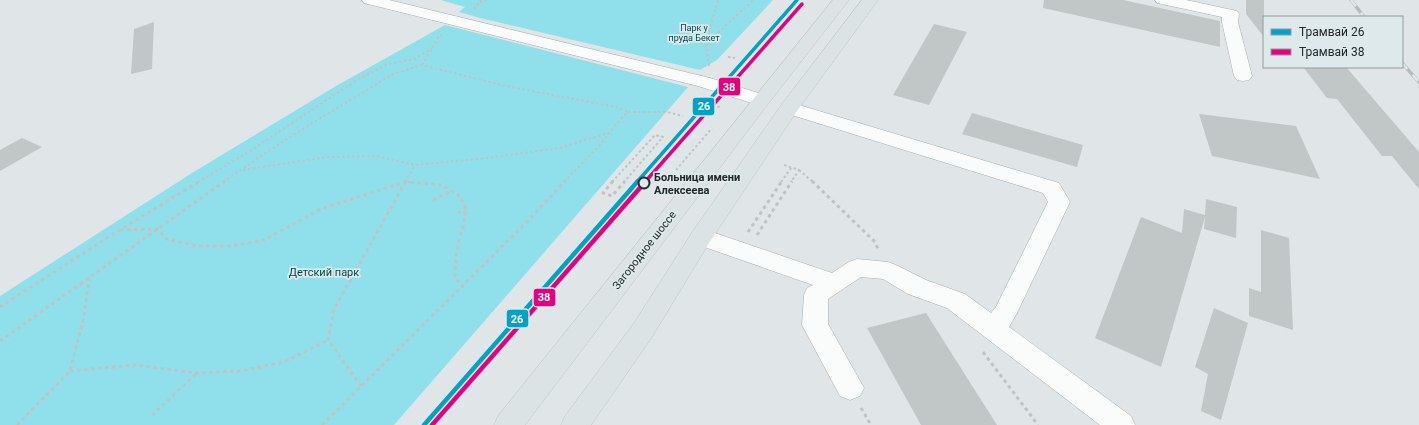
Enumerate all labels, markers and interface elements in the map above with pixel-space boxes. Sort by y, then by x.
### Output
legend [1263,16,1403,68]
park label: Парк у пруда Бекет [668,23,720,43]
text: Трамвай 26 [1299,25,1365,39]
text: Трамвай 38 [1299,45,1365,59]
line badge: 38 [718,77,741,96]
text: 38 [723,81,735,94]
line badge: 26 [692,97,715,116]
text: 26 [698,100,710,113]
place label: Больница имени Алексеева [654,171,740,197]
marker: Больница имени Алексеева [637,176,651,190]
street label: Загородное шоссе [610,208,679,292]
park label: Детский парк [289,266,359,279]
line badge: 38 [533,288,556,307]
text: 38 [538,291,550,304]
line badge: 26 [506,309,529,328]
text: 26 [511,313,523,326]

